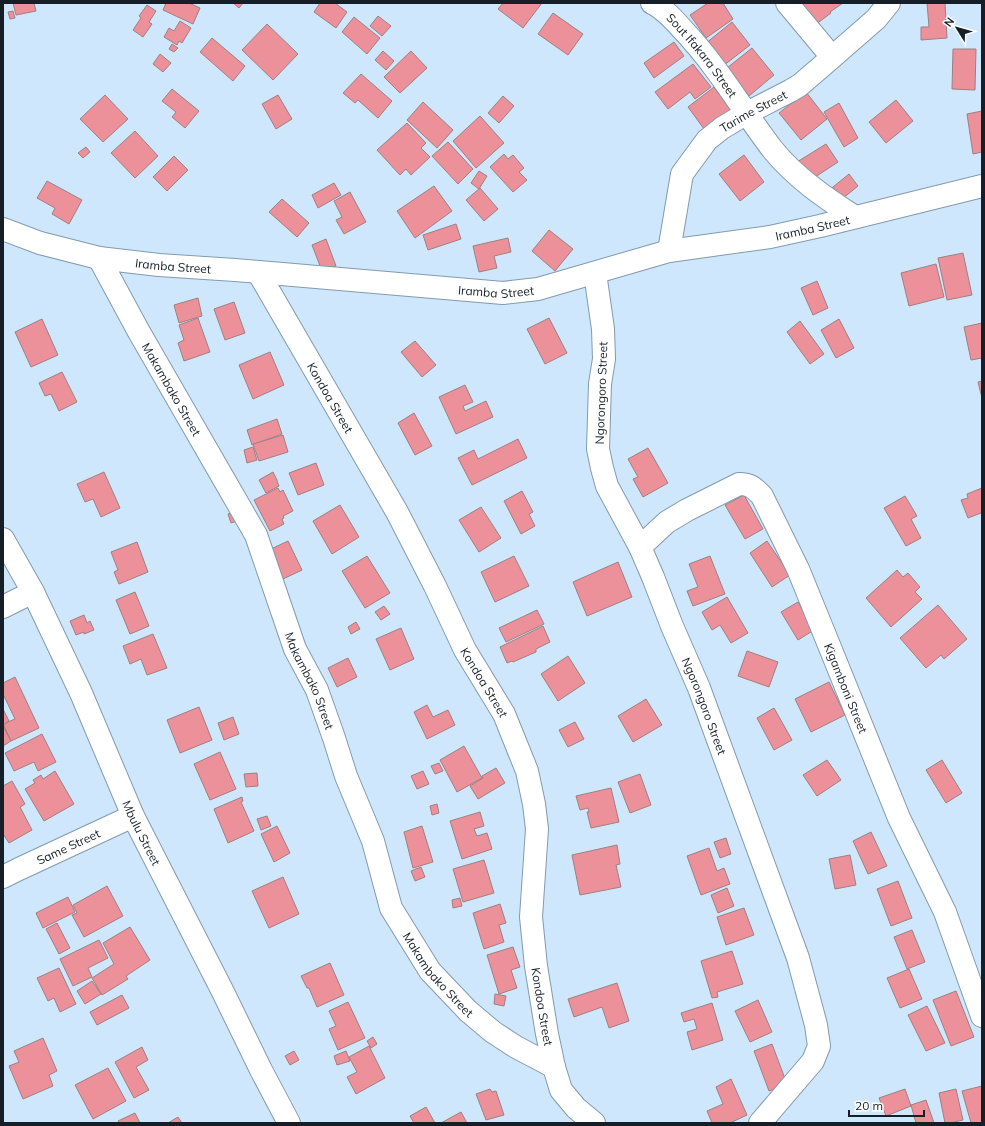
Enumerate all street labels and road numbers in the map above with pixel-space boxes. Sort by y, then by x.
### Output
street label: Sout Ifakara Street [664,10,741,100]
street label: Tarime Street [717,87,789,135]
street label: Iramba Street [774,211,851,243]
street label: Iramba Street [134,255,211,276]
street label: Iramba Street [458,282,535,301]
street label: Makambako Street [139,340,205,438]
street label: Ngorongoro Street [592,341,610,445]
street label: Kondoa Street [304,360,357,435]
street label: Makambako Street [282,630,338,731]
street label: Kigamboni Street [821,641,871,735]
street label: Kondoa Street [458,645,512,719]
street label: Ngorongoro Street [679,655,730,756]
street label: Mbulu Street [120,798,164,868]
street label: Same Street [34,825,102,867]
street label: Makambako Street [400,929,477,1020]
street label: Kondoa Street [529,966,557,1047]

